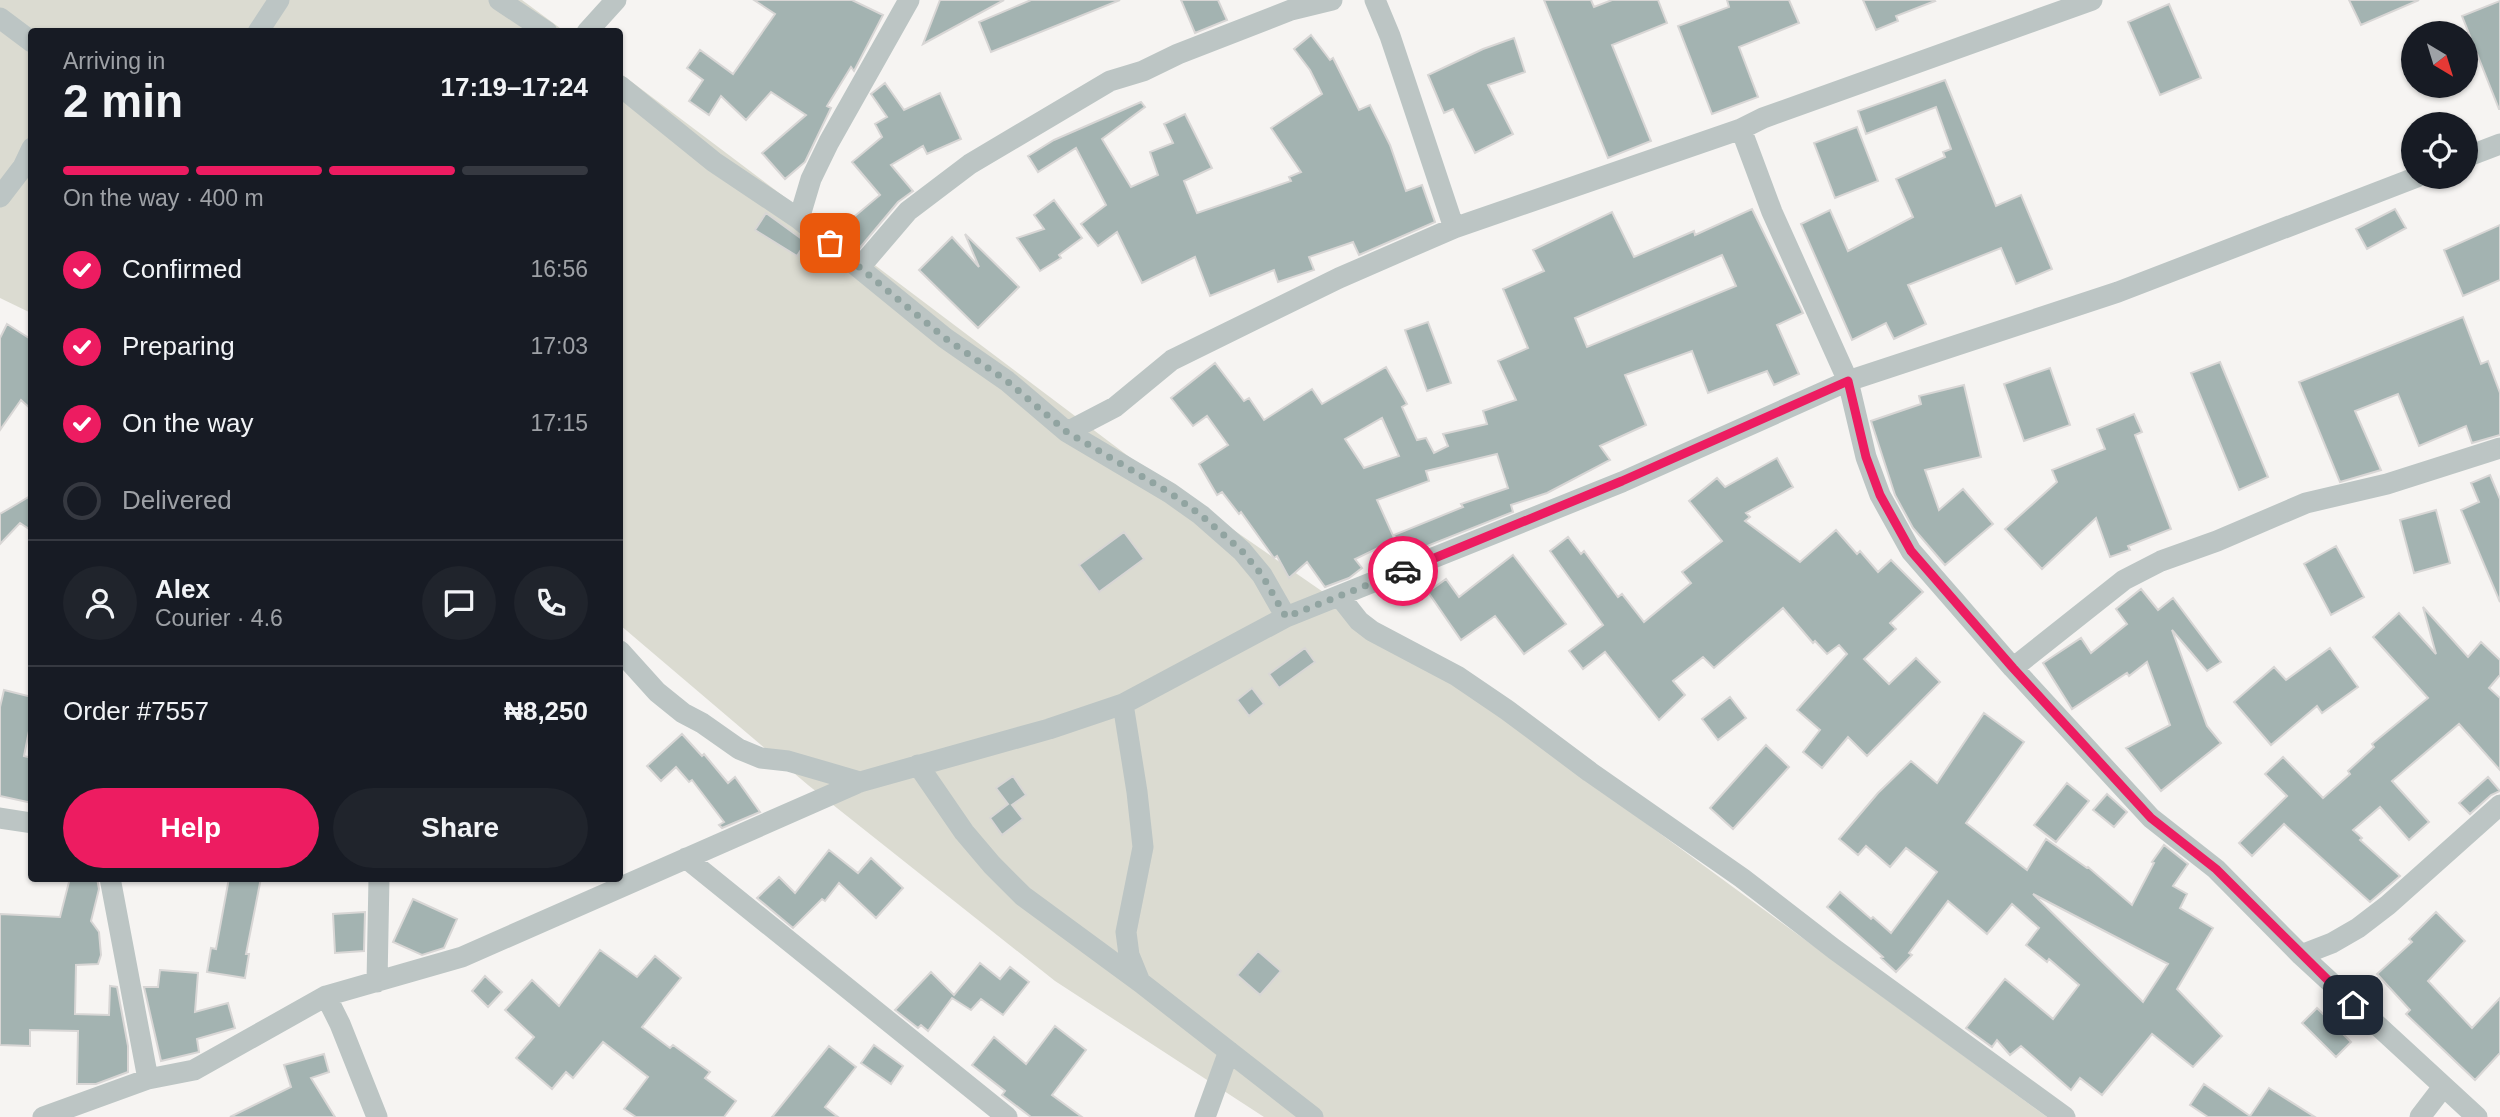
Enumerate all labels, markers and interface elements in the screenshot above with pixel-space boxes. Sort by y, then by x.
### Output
north arrow [2401,21,2478,98]
map controls [2401,21,2478,189]
text: Arriving in [63,48,165,74]
text: 17:19–17:24 [441,72,588,102]
text: 2 min [63,75,183,127]
button: locate [2401,112,2478,189]
text: On the way · 400 m [63,185,264,211]
pin [800,213,860,273]
icon: bag [811,224,849,262]
icon: check [63,251,101,289]
text: Confirmed [122,254,242,284]
text: 16:56 [530,256,588,282]
icon: check [63,328,101,366]
text: Preparing [122,331,235,361]
text: 17:03 [530,333,588,359]
icon: check [63,405,101,443]
text: On the way [122,408,254,438]
text: 17:15 [530,410,588,436]
text: Delivered [122,485,232,515]
courier [1368,536,1438,606]
icon: car [1384,552,1422,590]
button: person [63,566,137,640]
button: chat [422,566,496,640]
button: phone [514,566,588,640]
text: Alex [155,574,210,604]
text: Courier · 4.6 [155,605,283,631]
text: Order #7557 [63,696,209,726]
text: ₦8,250 [504,696,588,726]
button: Help [63,788,319,868]
button: Share [333,788,588,868]
pin [2323,975,2383,1035]
icon: home [2334,986,2372,1024]

